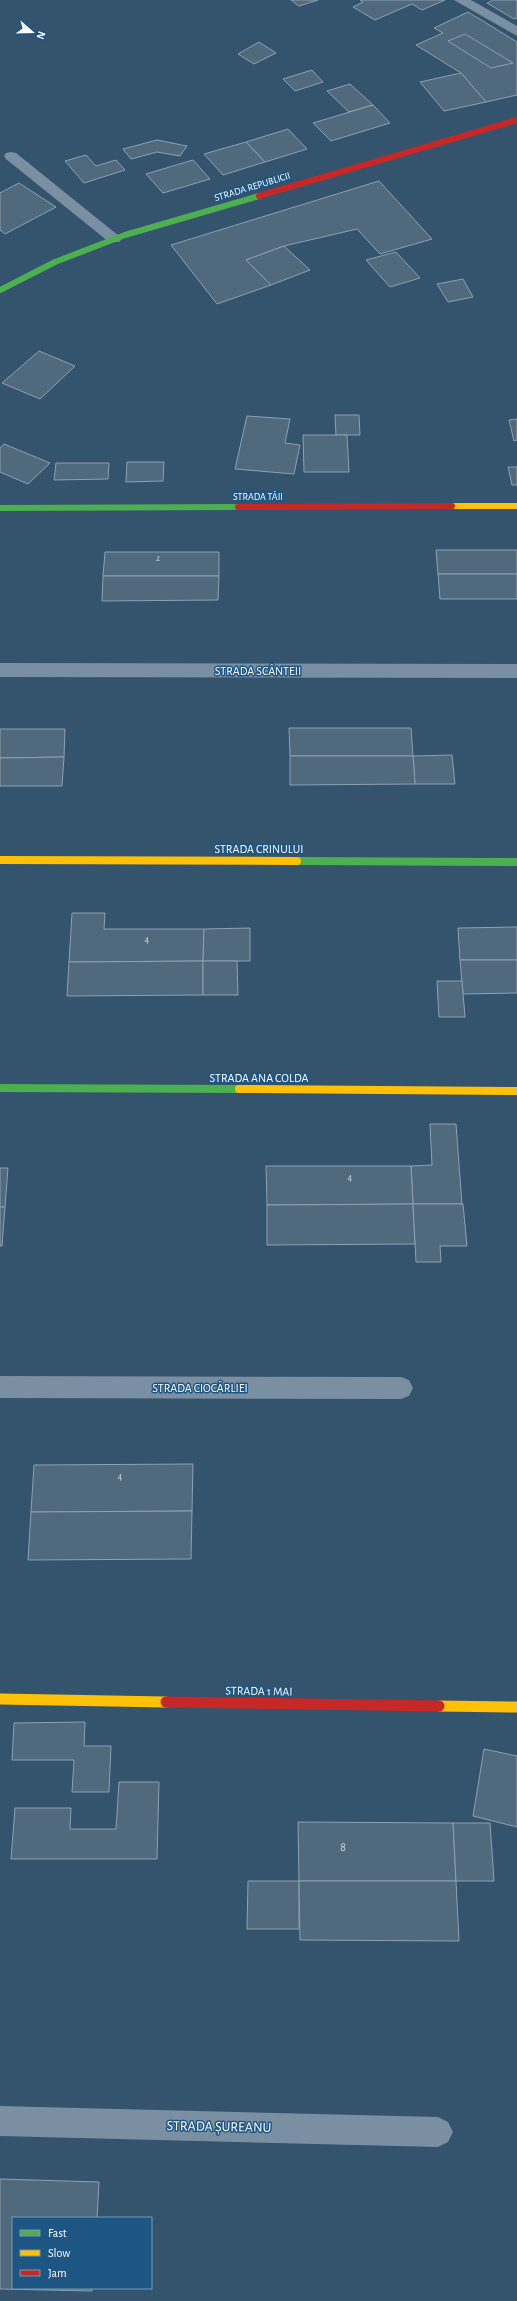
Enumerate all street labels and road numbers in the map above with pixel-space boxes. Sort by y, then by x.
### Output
street label: STRADA REPUBLICII [213,171,292,203]
street label: STRADA TĂII [233,491,283,502]
street label: STRADA SCÂNTEII [215,664,301,677]
street label: STRADA CRINULUI [214,843,304,855]
street label: STRADA ANA COLDA [210,1072,308,1084]
street label: STRADA CIOCÂRLIEI [152,1381,248,1394]
street label: STRADA 1 MAI [225,1684,293,1698]
street label: STRADA ȘUREANU [167,2119,271,2136]

